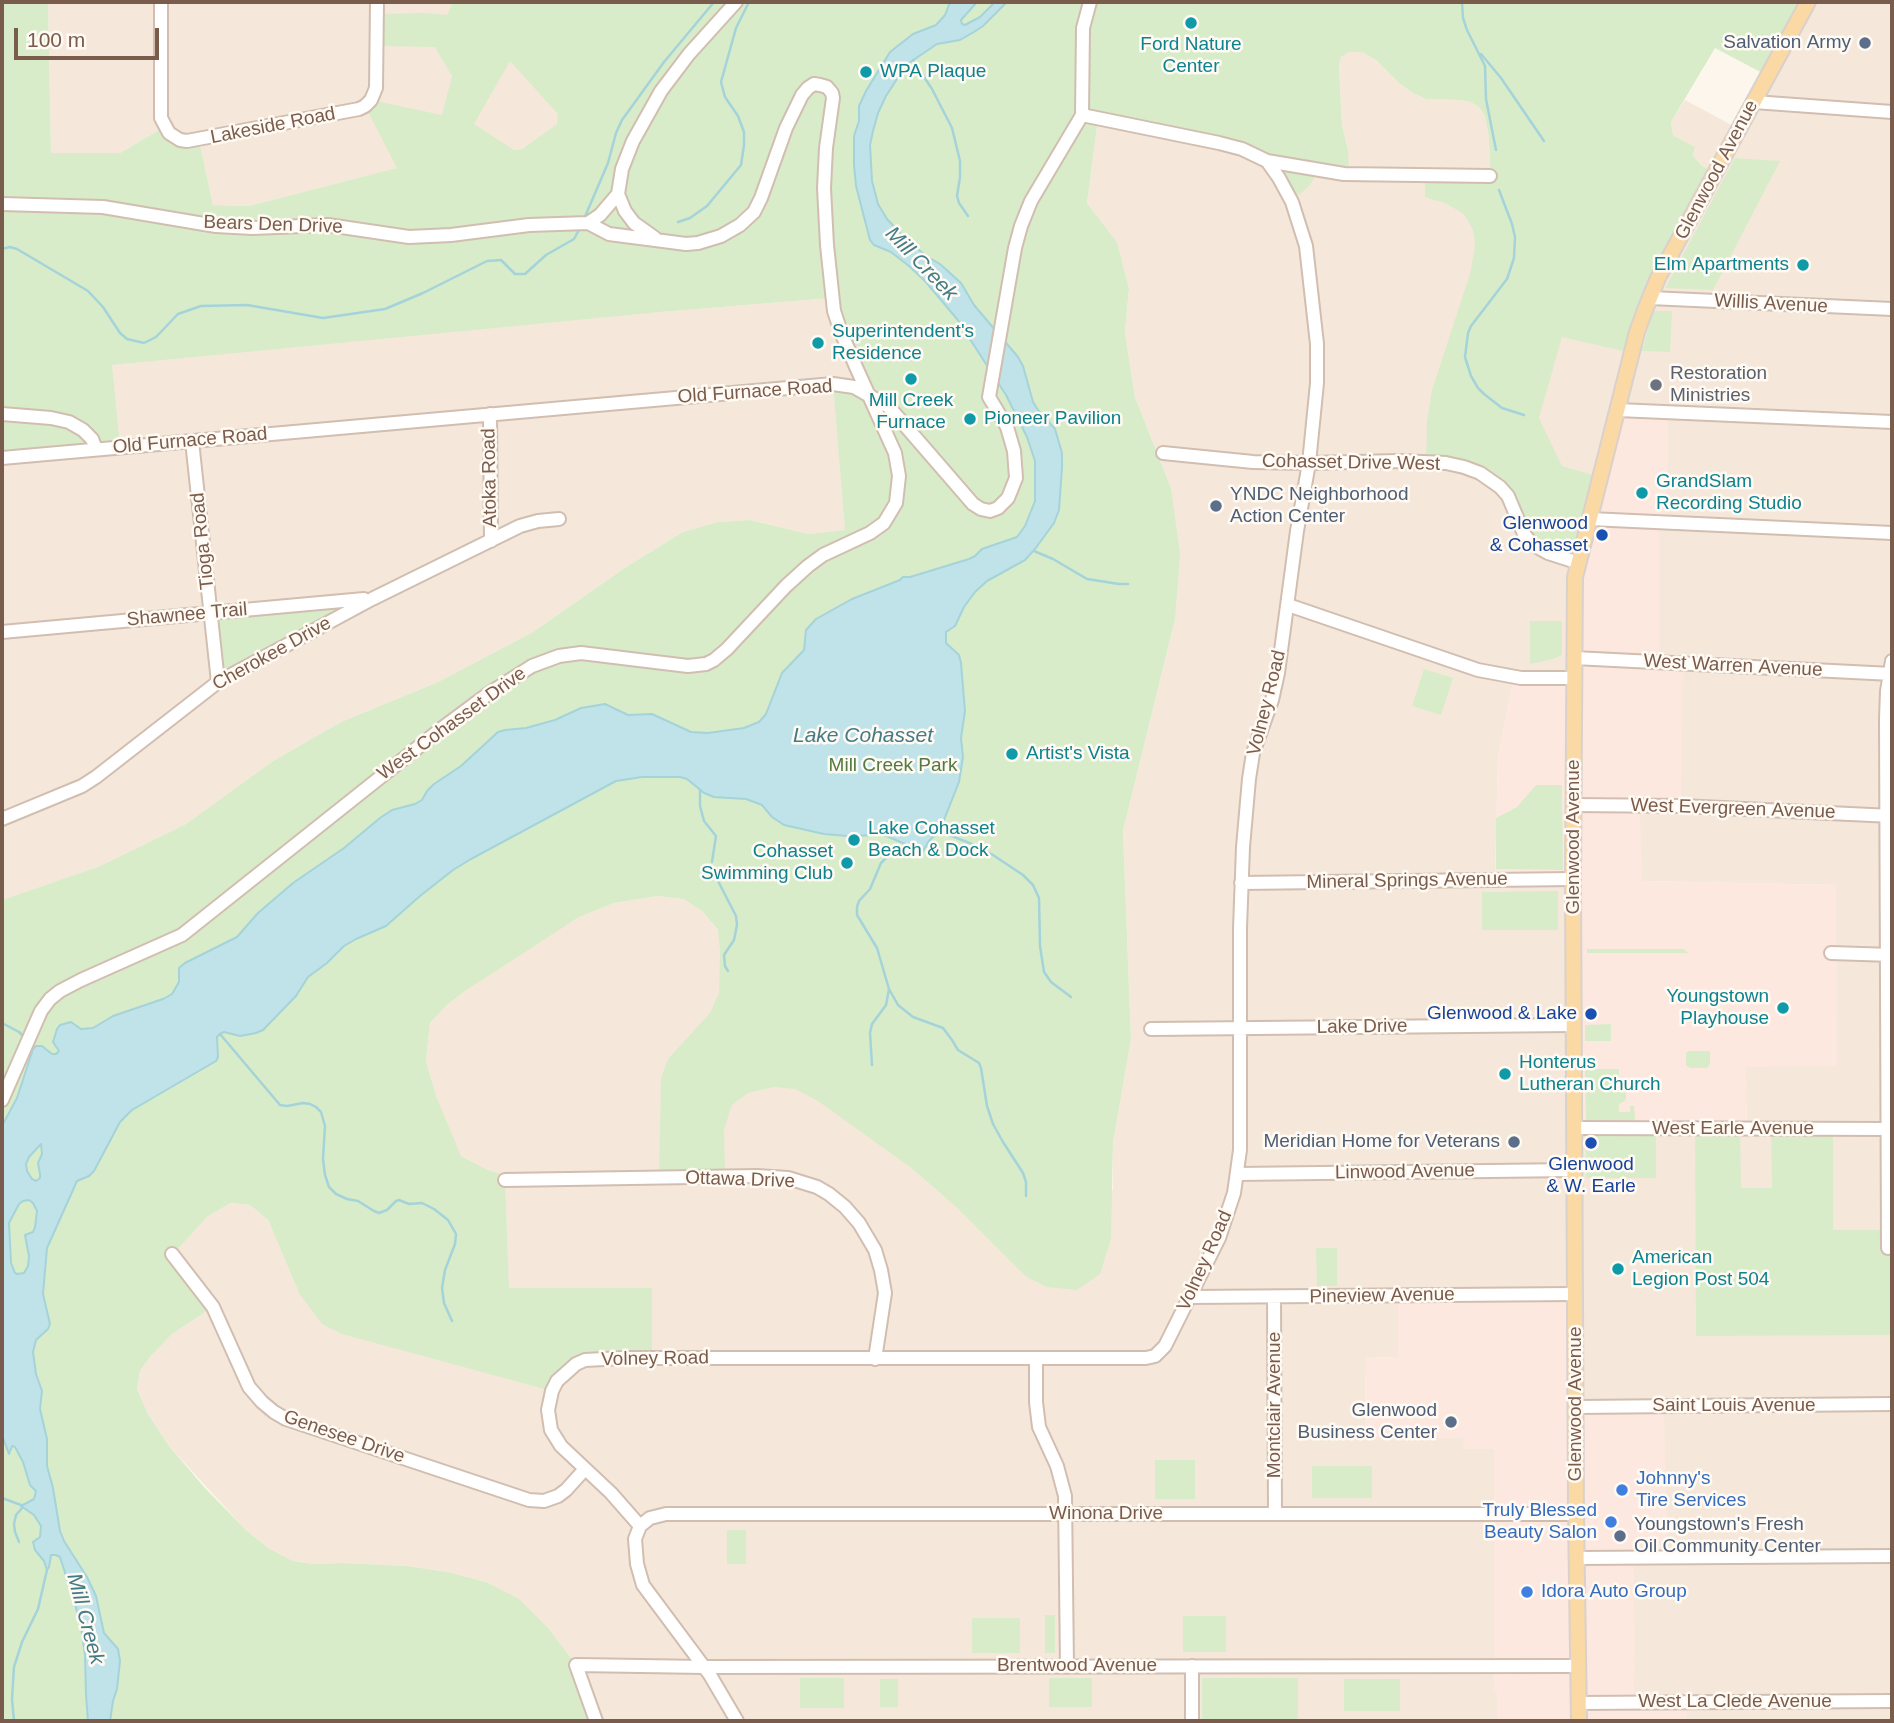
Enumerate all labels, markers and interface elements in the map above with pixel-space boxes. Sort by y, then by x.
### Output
scale bar [18,14,163,58]
marker: Ford Nature Center [1183,15,1199,31]
text: 100 m [27,28,85,51]
place label: Salvation Army [1723,32,1851,54]
place label: Ford Nature Center [1140,34,1242,78]
marker: Salvation Army [1857,35,1873,51]
place label: WPA Plaque [880,61,986,83]
marker: WPA Plaque [858,64,874,80]
street label: Glenwood Avenue [1671,96,1763,244]
street label: Lakeside Road [209,103,337,149]
street label: Bears Den Drive [203,211,343,239]
water label: Mill Creek [880,222,962,306]
place label: Elm Apartments [1654,254,1789,276]
marker: Elm Apartments [1795,257,1811,273]
street label: Willis Avenue [1714,290,1828,318]
place label: Superintendent's Residence [832,321,974,365]
marker: Superintendent's Residence [810,335,826,351]
place label: Restoration Ministries [1670,363,1767,407]
marker: Mill Creek Furnace [903,371,919,387]
street label: Old Furnace Road [677,375,833,409]
marker: Restoration Ministries [1648,377,1664,393]
place label: Mill Creek Furnace [869,390,953,434]
place label: Pioneer Pavilion [984,408,1121,430]
marker: Pioneer Pavilion [962,411,978,427]
street label: Old Furnace Road [112,423,268,459]
street label: Atoka Road [478,428,502,528]
street label: Cohasset Drive West [1262,450,1440,476]
place label: GrandSlam Recording Studio [1656,471,1802,515]
place label: YNDC Neighborhood Action Center [1230,484,1408,528]
marker: GrandSlam Recording Studio [1634,485,1650,501]
street label: Tioga Road [187,491,219,591]
marker: YNDC Neighborhood Action Center [1208,498,1224,514]
place label: Glenwood & Cohasset [1490,513,1588,557]
marker: Glenwood & Cohasset [1594,527,1610,543]
street label: Shawnee Trail [126,598,248,632]
street label: Cherokee Drive [209,612,335,696]
street label: Volney Road [1243,648,1291,758]
street label: West Warren Avenue [1643,650,1823,682]
street label: West Cohasset Drive [373,662,531,786]
water label: Lake Cohasset [793,723,933,749]
place label: Artist's Vista [1026,743,1130,765]
marker: Artist's Vista [1004,746,1020,762]
park label: Mill Creek Park [829,755,957,777]
street label: Glenwood Avenue [1563,760,1585,914]
street label: West Evergreen Avenue [1630,794,1836,824]
place label: Lake Cohasset Beach & Dock [868,818,995,862]
marker: Lake Cohasset Beach & Dock [846,832,862,848]
place label: Cohasset Swimming Club [701,841,833,885]
marker: Cohasset Swimming Club [839,855,855,871]
street label: Mineral Springs Avenue [1306,868,1508,894]
place label: Youngstown Playhouse [1666,986,1769,1030]
marker: Youngstown Playhouse [1775,1000,1791,1016]
place label: Glenwood & Lake [1427,1003,1577,1025]
marker: Glenwood & Lake [1583,1006,1599,1022]
street label: Lake Drive [1316,1015,1408,1039]
place label: Honterus Lutheran Church [1519,1052,1661,1096]
marker: Honterus Lutheran Church [1497,1066,1513,1082]
street label: West Earle Avenue [1652,1118,1814,1140]
place label: Meridian Home for Veterans [1263,1131,1500,1153]
marker: Meridian Home for Veterans [1506,1134,1522,1150]
marker: Glenwood & W. Earle [1583,1135,1599,1151]
place label: Glenwood & W. Earle [1546,1154,1636,1198]
street label: Linwood Avenue [1335,1159,1475,1185]
street label: Ottawa Drive [685,1167,795,1193]
street label: Volney Road [1173,1207,1237,1315]
place label: American Legion Post 504 [1632,1247,1769,1291]
marker: American Legion Post 504 [1610,1261,1626,1277]
street label: Pineview Avenue [1309,1283,1455,1309]
street label: Glenwood Avenue [1565,1327,1587,1481]
street label: Montclair Avenue [1264,1332,1286,1478]
street label: Volney Road [601,1347,709,1371]
street label: Saint Louis Avenue [1652,1395,1816,1417]
place label: Glenwood Business Center [1298,1400,1437,1444]
street label: Genesee Drive [280,1406,408,1468]
marker: Glenwood Business Center [1443,1414,1459,1430]
place label: Johnny's Tire Services [1636,1468,1746,1512]
marker: Johnny's Tire Services [1614,1482,1630,1498]
place label: Truly Blessed Beauty Salon [1483,1500,1597,1544]
street label: Winona Drive [1049,1503,1163,1525]
marker: Truly Blessed Beauty Salon [1603,1514,1619,1530]
place label: Youngstown's Fresh Oil Community Center [1634,1514,1821,1558]
marker: Youngstown's Fresh Oil Community Center [1612,1528,1628,1544]
water label: Mill Creek [61,1571,109,1667]
place label: Idora Auto Group [1541,1581,1687,1603]
marker: Idora Auto Group [1519,1584,1535,1600]
street label: Brentwood Avenue [997,1655,1157,1677]
street label: West La Clede Avenue [1638,1691,1832,1713]

